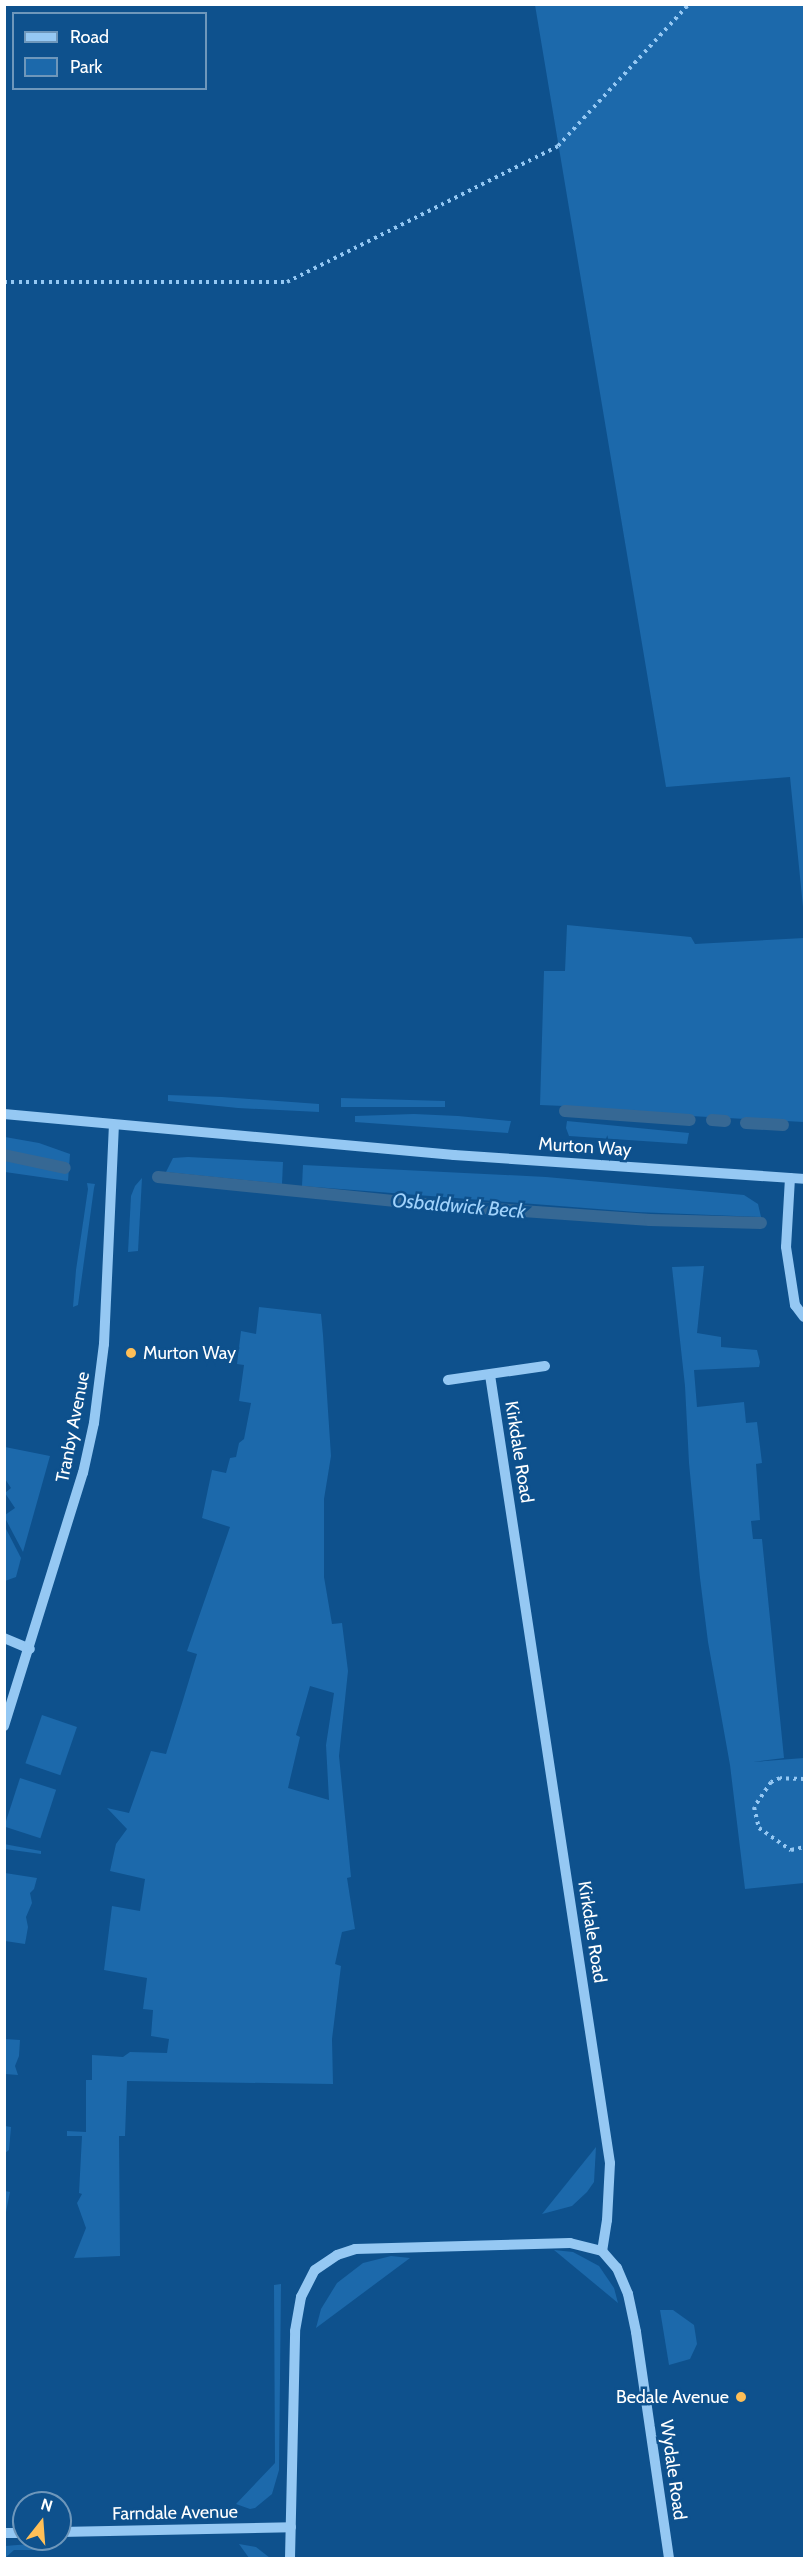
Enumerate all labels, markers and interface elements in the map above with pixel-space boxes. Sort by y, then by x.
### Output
legend [12,12,207,90]
text: Road [70,26,109,48]
text: Park [70,56,102,78]
street label: Murton Way [538,1133,632,1161]
water label: Osbaldwick Beck [391,1188,527,1224]
place label: Murton Way [143,1342,236,1364]
marker: Murton Way [124,1346,138,1360]
street label: Tranby Avenue [52,1370,94,1484]
street label: Kirkdale Road [500,1399,538,1505]
street label: Kirkdale Road [573,1879,611,1985]
place label: Bedale Avenue [616,2386,729,2408]
marker: Bedale Avenue [734,2390,748,2404]
street label: Wydale Road [655,2419,691,2521]
north arrow [12,2491,72,2551]
text: N [39,2494,55,2516]
street label: Farndale Avenue [112,2501,238,2525]

